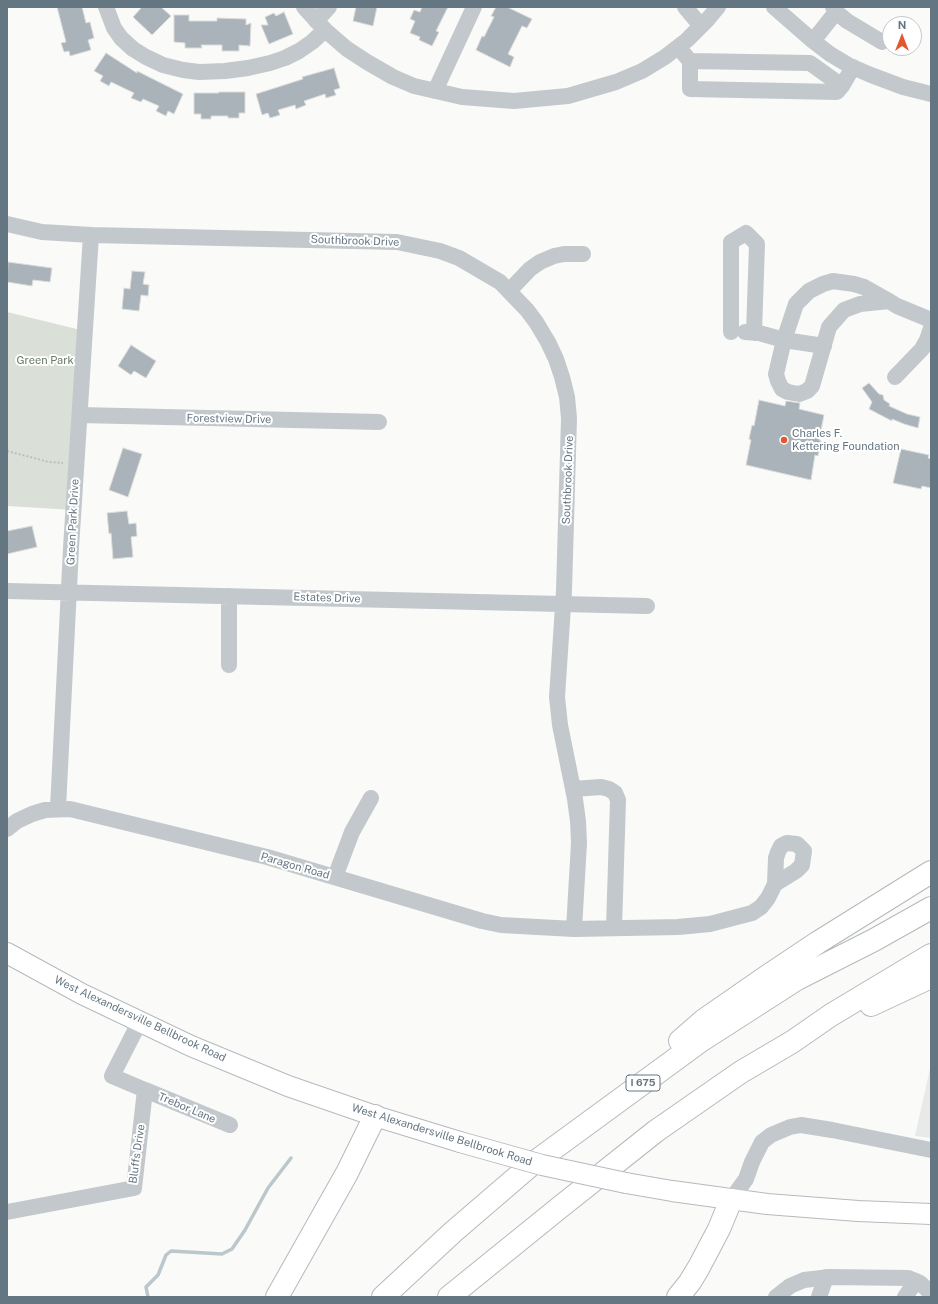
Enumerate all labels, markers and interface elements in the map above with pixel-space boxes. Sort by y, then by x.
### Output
north arrow [882,16,922,56]
text: N [898,19,906,31]
street label: Southbrook Drive [310,233,400,249]
park label: Green Park [16,354,74,368]
street label: Forestview Drive [187,412,271,426]
place label: Charles F. Kettering Foundation [792,427,900,453]
street label: Southbrook Drive [560,435,576,525]
marker: Charles F. Kettering Foundation [779,435,789,445]
street label: Green Park Drive [64,479,82,565]
street label: Estates Drive [293,590,361,606]
street label: Paragon Road [259,850,331,882]
street label: West Alexandersville Bellbrook Road [52,973,228,1065]
road number: I 675 [626,1075,660,1091]
street label: Trebor Lane [156,1090,218,1126]
street label: West Alexandersville Bellbrook Road [350,1101,534,1169]
street label: Bluffs Drive [126,1123,148,1185]

